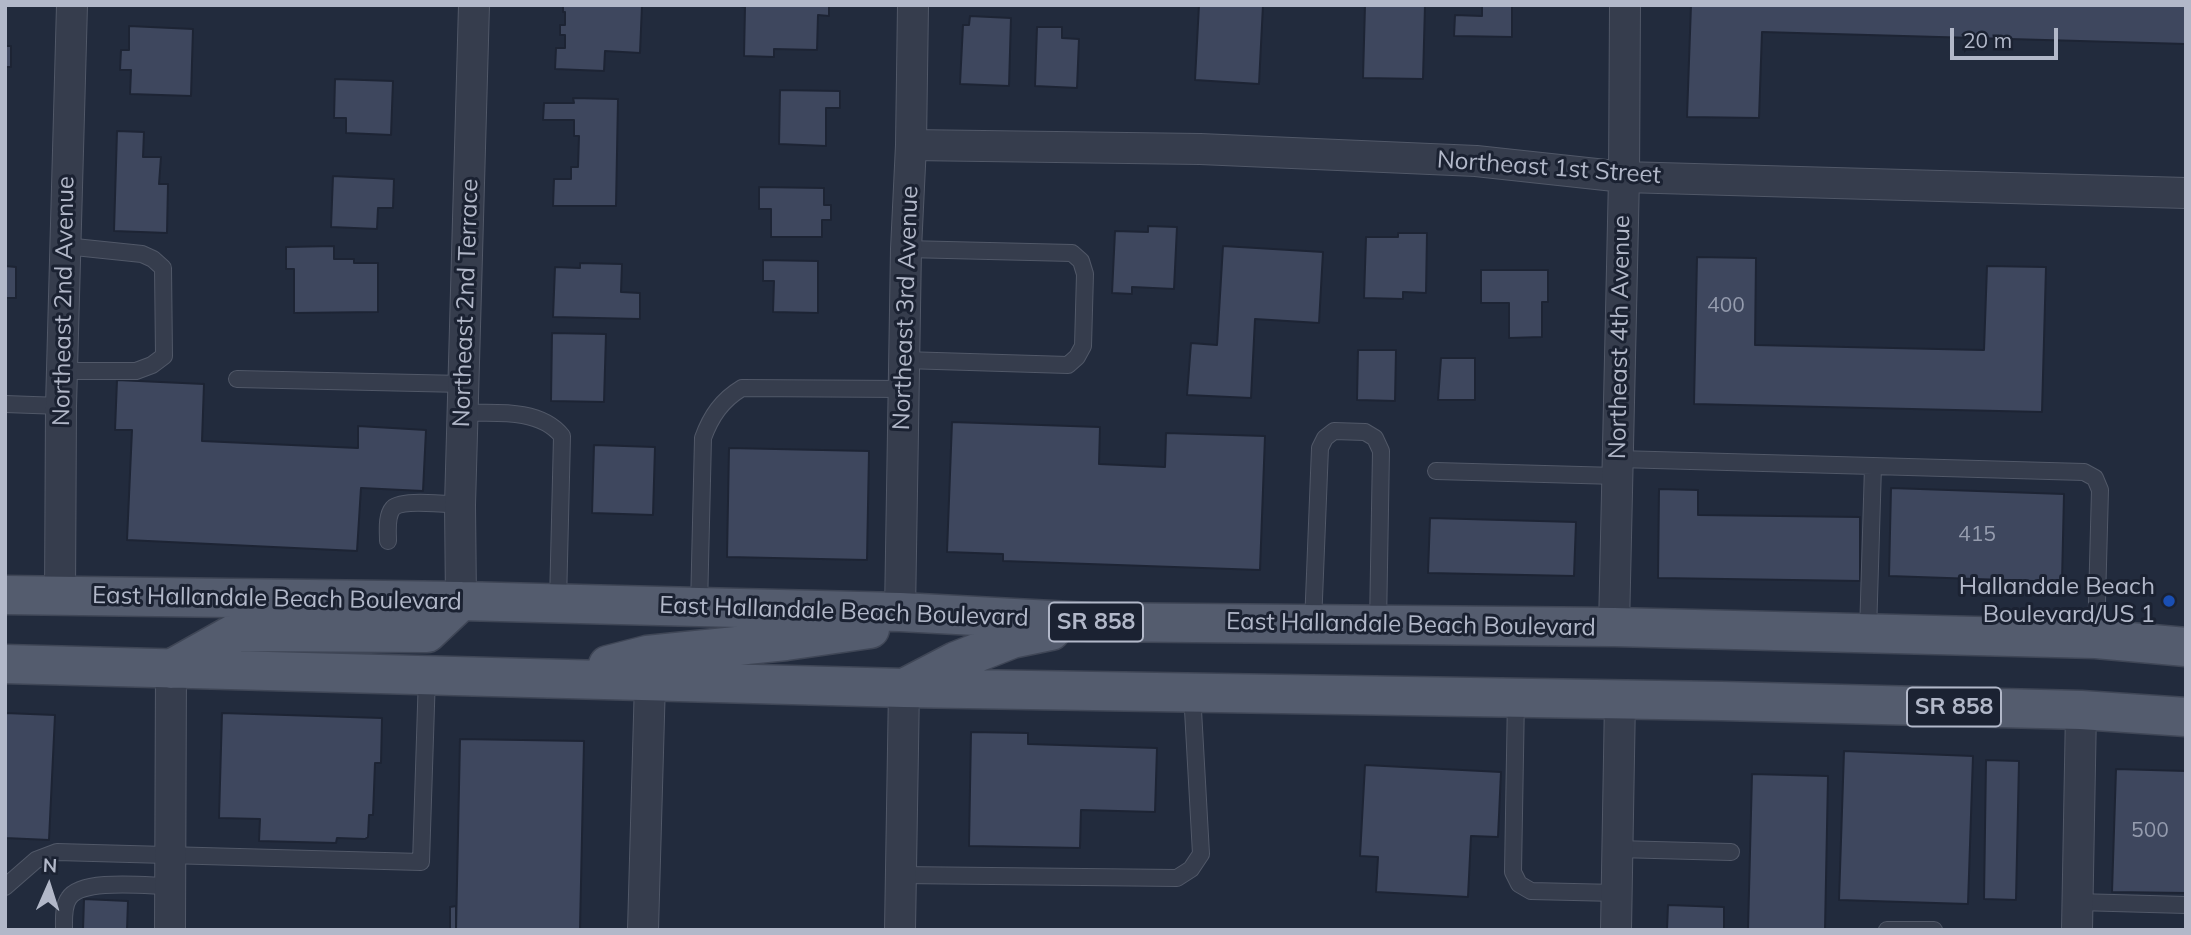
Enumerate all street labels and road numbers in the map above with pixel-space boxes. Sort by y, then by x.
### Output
street label: Northeast 1st Street [1436,146,1662,190]
street label: Northeast 2nd Avenue [47,176,81,426]
street label: Northeast 2nd Terrace [447,178,485,428]
street label: Northeast 3rd Avenue [887,185,925,431]
street label: Northeast 4th Avenue [1603,215,1637,459]
street label: East Hallandale Beach Boulevard [92,581,462,617]
street label: East Hallandale Beach Boulevard [659,591,1029,633]
road number: SR 858 [1049,602,1143,642]
street label: East Hallandale Beach Boulevard [1226,607,1596,643]
road number: SR 858 [1907,688,2001,726]

